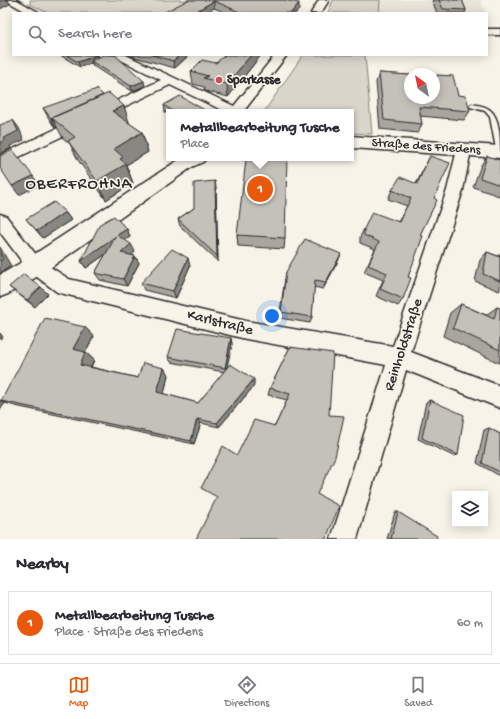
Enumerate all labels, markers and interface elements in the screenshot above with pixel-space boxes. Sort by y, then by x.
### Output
search box [12,12,488,56]
icon: search [26,23,48,45]
text: Search here [58,25,132,43]
north arrow [404,68,440,104]
place label: Sparkasse [227,73,282,89]
marker: Sparkasse [214,75,224,85]
popup [166,109,354,161]
text: Metallbearbeitung Tusche [180,119,340,137]
street label: Straße des Friedens [371,136,482,158]
text: Place [180,137,209,152]
pin: 1 [247,174,273,204]
district label: OBERFROHNA [25,175,133,195]
street label: Reinholdstraße [381,296,427,393]
street label: Karlstraße [185,306,255,340]
your location [262,306,282,326]
map controls [452,491,488,527]
button: layers [452,491,488,527]
text: Nearby [16,555,69,575]
text: Metallbearbeitung Tusche [55,607,214,625]
text: 1 [27,616,33,631]
text: 60 m [457,616,483,631]
text: Place · Straße des Friedens [55,625,203,640]
tab: Map [68,674,90,710]
tab: Directions [225,674,269,710]
tab: Saved [404,674,432,710]

